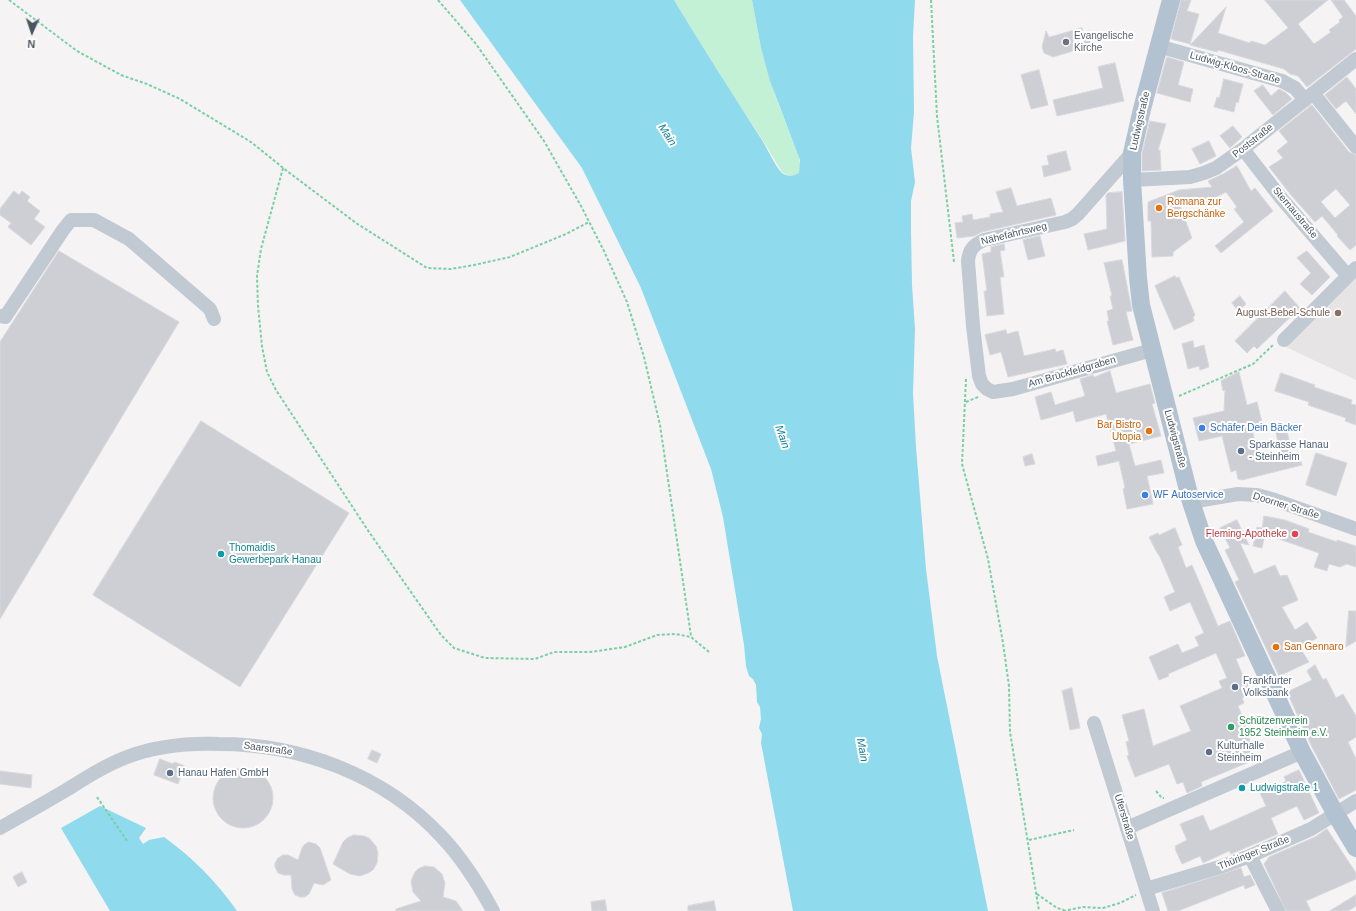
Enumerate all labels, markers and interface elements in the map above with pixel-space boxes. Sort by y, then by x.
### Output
north arrow [12,12,52,52]
place label: Evangelische Kirche [1074,30,1133,54]
marker: Evangelische Kirche [1061,37,1071,47]
text: N [27,38,36,50]
street label: Ludwig-Kloos-Straße [1188,49,1282,87]
street label: Ludwigstraße [1127,90,1153,152]
water label: Main [655,121,679,149]
street label: Poststraße [1230,121,1276,161]
street label: Sternaustraße [1270,185,1320,241]
place label: Romana zur Bergschänke [1167,196,1225,220]
marker: Romana zur Bergschänke [1154,203,1164,213]
street label: Nähefahrtsweg [980,220,1048,248]
place label: August-Bebel-Schule [1236,307,1330,319]
marker: August-Bebel-Schule [1333,308,1343,318]
street label: Am Brückfeldgraben [1027,354,1117,390]
street label: Ludwigstraße [1161,408,1189,470]
place label: Bar Bistro Utopia [1097,419,1141,442]
place label: Schäfer Dein Bäcker [1210,422,1302,434]
marker: Schäfer Dein Bäcker [1197,423,1207,433]
water label: Main [772,424,792,450]
marker: Bar Bistro Utopia [1144,426,1154,436]
place label: Sparkasse Hanau - Steinheim [1249,439,1328,462]
marker: Sparkasse Hanau - Steinheim [1236,446,1246,456]
place label: WF Autoservice [1153,489,1224,501]
marker: WF Autoservice [1140,490,1150,500]
street label: Doorner Straße [1251,490,1321,522]
place label: Fleming-Apotheke [1206,528,1287,540]
marker: Fleming-Apotheke [1290,529,1300,539]
place label: Thomaidis Gewerbepark Hanau [229,542,321,566]
marker: Thomaidis Gewerbepark Hanau [216,549,226,559]
place label: San Gennaro [1284,641,1343,653]
marker: San Gennaro [1271,642,1281,652]
place label: Frankfurter Volksbank [1243,675,1292,698]
marker: Frankfurter Volksbank [1230,682,1240,692]
place label: Schützenverein 1952 Steinheim e.V. [1239,715,1328,738]
marker: Schützenverein 1952 Steinheim e.V. [1226,722,1236,732]
water label: Main [853,737,871,763]
street label: Saarstraße [243,740,293,758]
place label: Kulturhalle Steinheim [1217,740,1264,764]
marker: Kulturhalle Steinheim [1204,747,1214,757]
place label: Hanau Hafen GmbH [178,767,269,779]
marker: Hanau Hafen GmbH [165,768,175,778]
place label: Ludwigstraße 1 [1250,782,1318,794]
marker: Ludwigstraße 1 [1237,783,1247,793]
street label: Uferstraße [1111,793,1137,841]
street label: Thüringer Straße [1217,833,1291,873]

